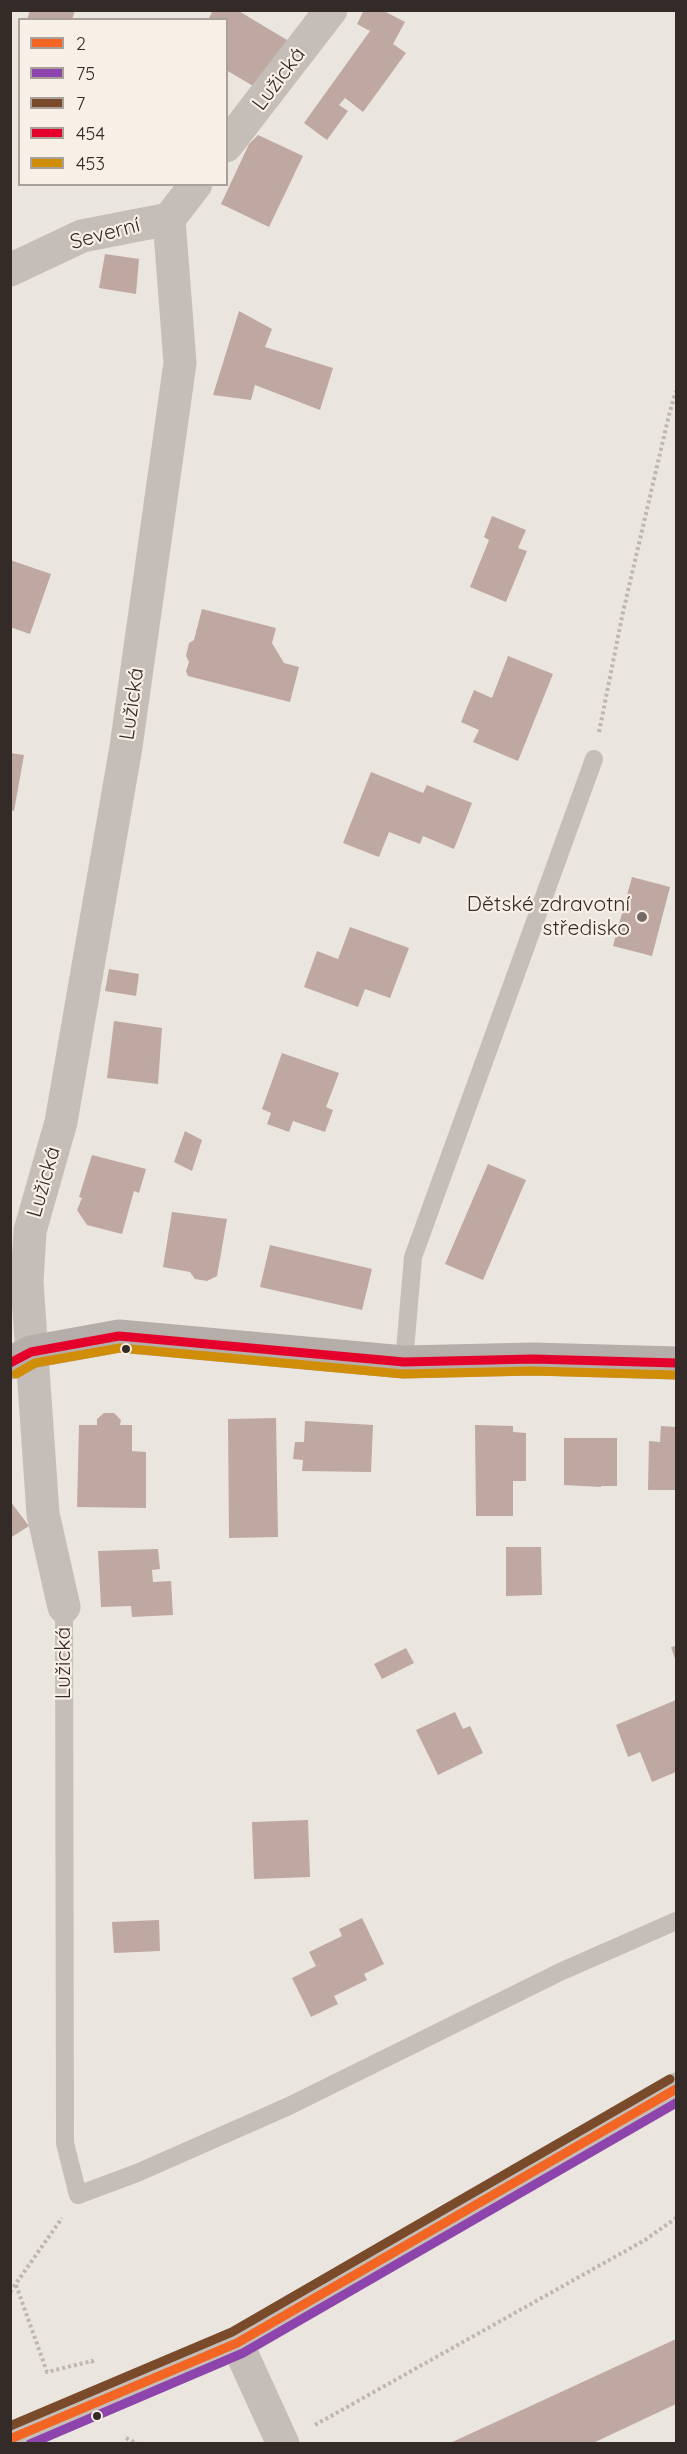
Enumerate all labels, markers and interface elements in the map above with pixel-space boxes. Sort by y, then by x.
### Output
legend [18,18,228,186]
text: 2 [76,32,86,55]
street label: Lužická [247,42,311,116]
text: 75 [76,62,95,85]
text: 7 [76,92,85,115]
text: 454 [76,122,105,145]
text: 453 [76,152,105,175]
street label: Severní [67,213,143,255]
street label: Lužická [114,666,150,742]
place label: Dětské zdravotní středisko [467,892,630,942]
marker: Dětské zdravotní středisko [635,910,649,924]
street label: Lužická [22,1144,66,1220]
unlabelled marker [120,1343,132,1355]
street label: Lužická [51,1627,77,1699]
unlabelled marker [91,2410,103,2422]

